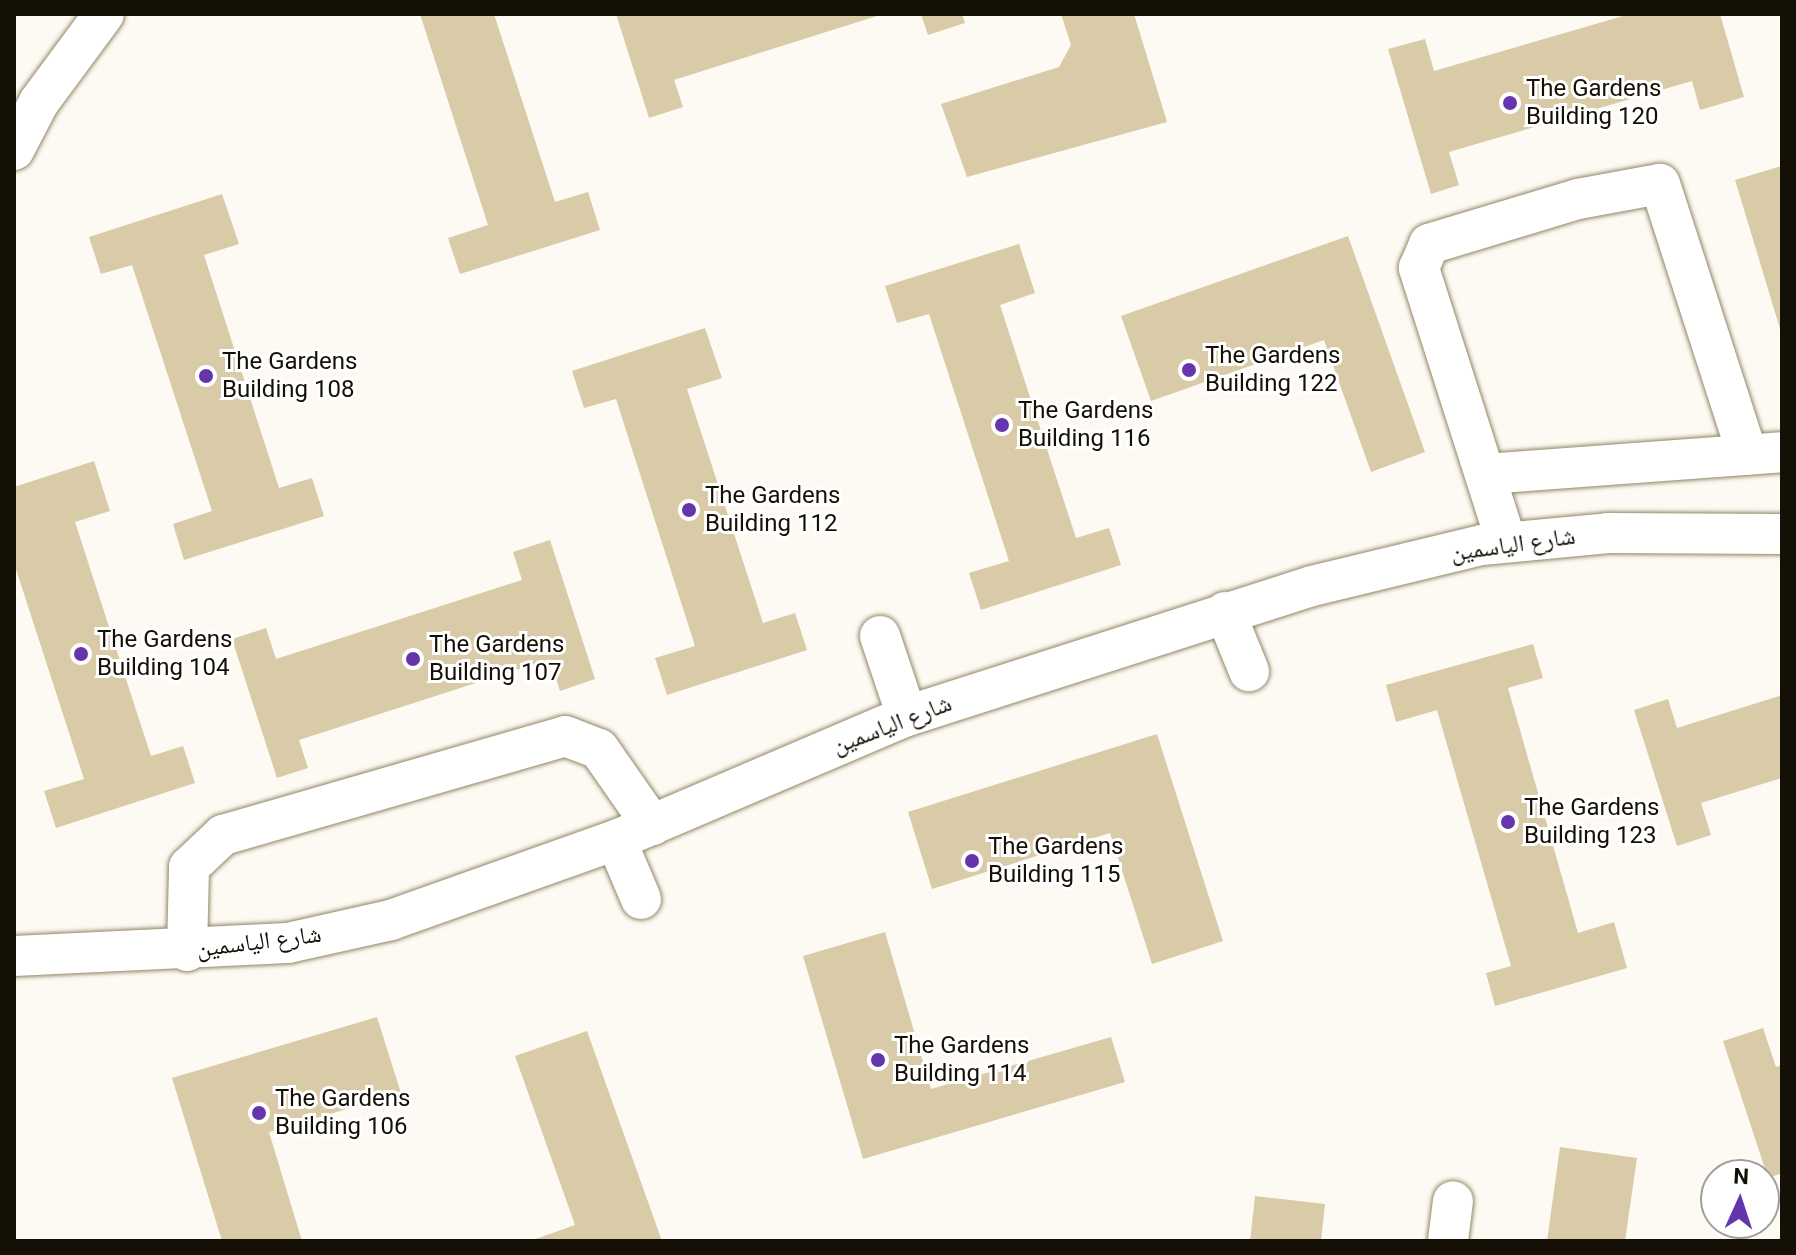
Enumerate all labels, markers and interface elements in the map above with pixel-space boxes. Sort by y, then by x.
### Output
place label: The Gardens Building 120 [1526,75,1661,131]
marker: The Gardens Building 120 [1501,94,1519,112]
place label: The Gardens Building 122 [1205,342,1340,398]
place label: The Gardens Building 108 [222,348,357,404]
marker: The Gardens Building 122 [1180,361,1198,379]
marker: The Gardens Building 108 [197,367,215,385]
place label: The Gardens Building 116 [1018,397,1153,453]
marker: The Gardens Building 116 [993,416,1011,434]
place label: The Gardens Building 112 [705,482,840,538]
marker: The Gardens Building 112 [680,501,698,519]
street label: شارع الياسمين [1449,522,1577,568]
place label: The Gardens Building 104 [97,626,232,682]
place label: The Gardens Building 107 [429,631,564,687]
marker: The Gardens Building 104 [72,645,90,663]
marker: The Gardens Building 107 [404,650,422,668]
street label: شارع الياسمين [828,689,956,761]
place label: The Gardens Building 123 [1524,794,1659,850]
marker: The Gardens Building 123 [1499,813,1517,831]
place label: The Gardens Building 115 [988,833,1123,889]
marker: The Gardens Building 115 [963,852,981,870]
street label: شارع الياسمين [195,920,323,964]
place label: The Gardens Building 114 [894,1032,1029,1088]
marker: The Gardens Building 114 [869,1051,887,1069]
place label: The Gardens Building 106 [275,1085,410,1141]
marker: The Gardens Building 106 [250,1104,268,1122]
north arrow [1700,1159,1780,1239]
text: N [1733,1164,1750,1189]

